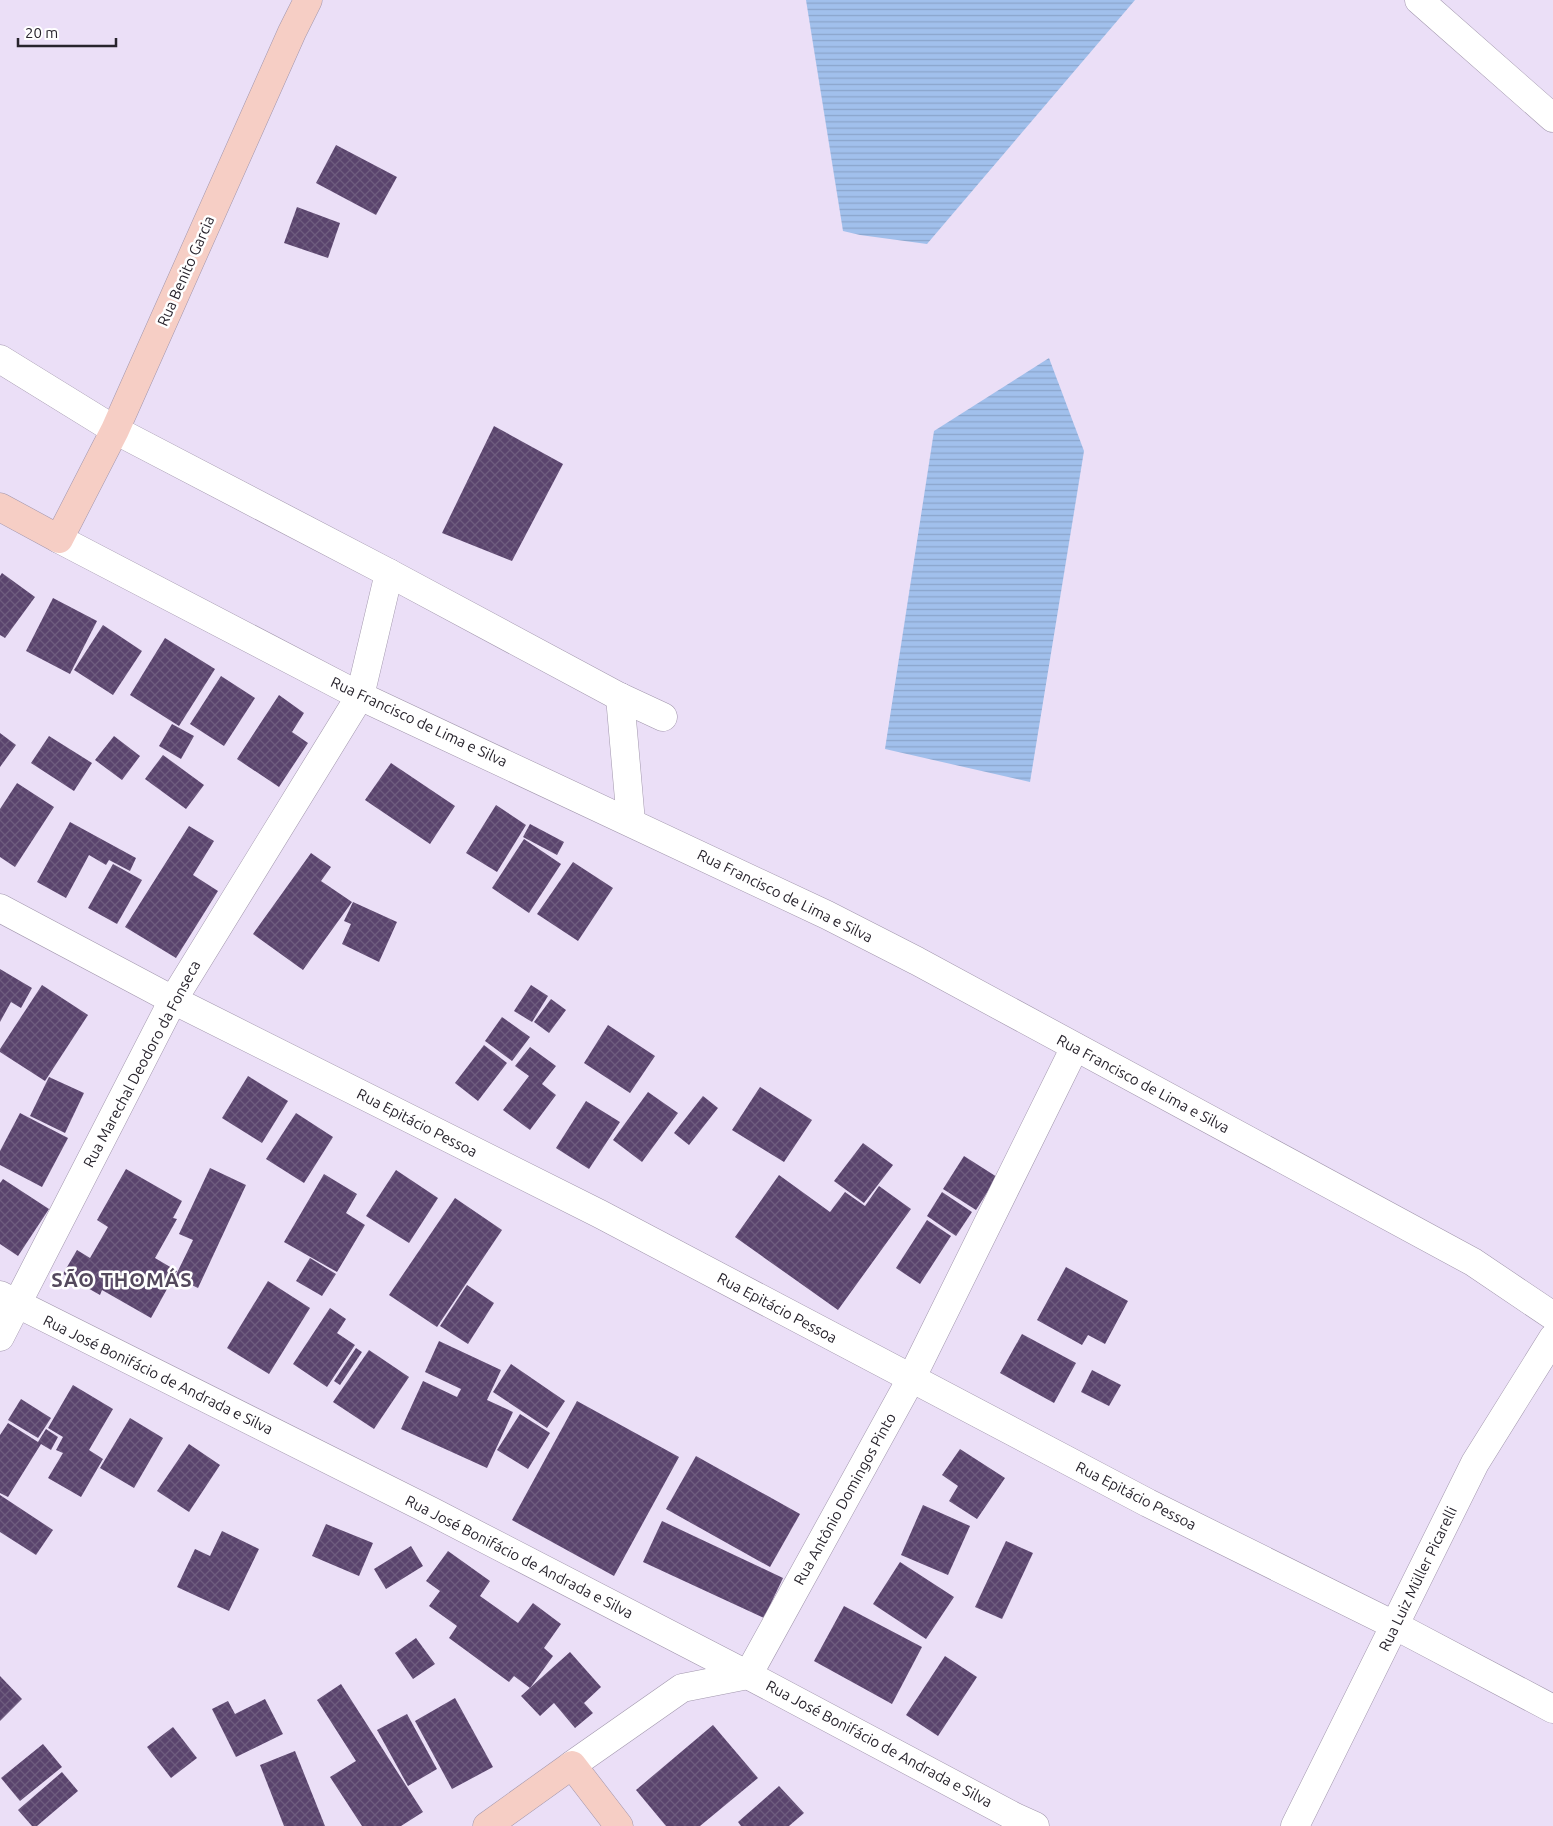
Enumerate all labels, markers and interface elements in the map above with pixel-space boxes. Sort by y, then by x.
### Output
scale bar [18,15,115,47]
text: 20 m [25,24,58,41]
street label: Rua Benito Garcia [154,213,217,329]
street label: Rua Francisco de Lima e Silva [328,673,510,770]
street label: Rua Francisco de Lima e Silva [695,846,876,945]
street label: Rua Marechal Deodoro da Fonseca [80,957,204,1170]
street label: Rua Francisco de Lima e Silva [1054,1031,1232,1136]
street label: Rua Epitácio Pessoa [354,1085,480,1160]
district label: SÃO THOMÁS [51,1267,193,1291]
street label: Rua Epitácio Pessoa [715,1269,840,1346]
street label: Rua José Bonifácio de Andrada e Silva [41,1311,276,1438]
street label: Rua Antônio Domingos Pinto [790,1410,899,1588]
street label: Rua Epitácio Pessoa [1073,1458,1199,1533]
street label: Rua José Bonifácio de Andrada e Silva [403,1492,636,1622]
street label: Rua Luiz Müller Picarelli [1375,1504,1460,1654]
street label: Rua José Bonifácio de Andrada e Silva [763,1677,995,1811]

